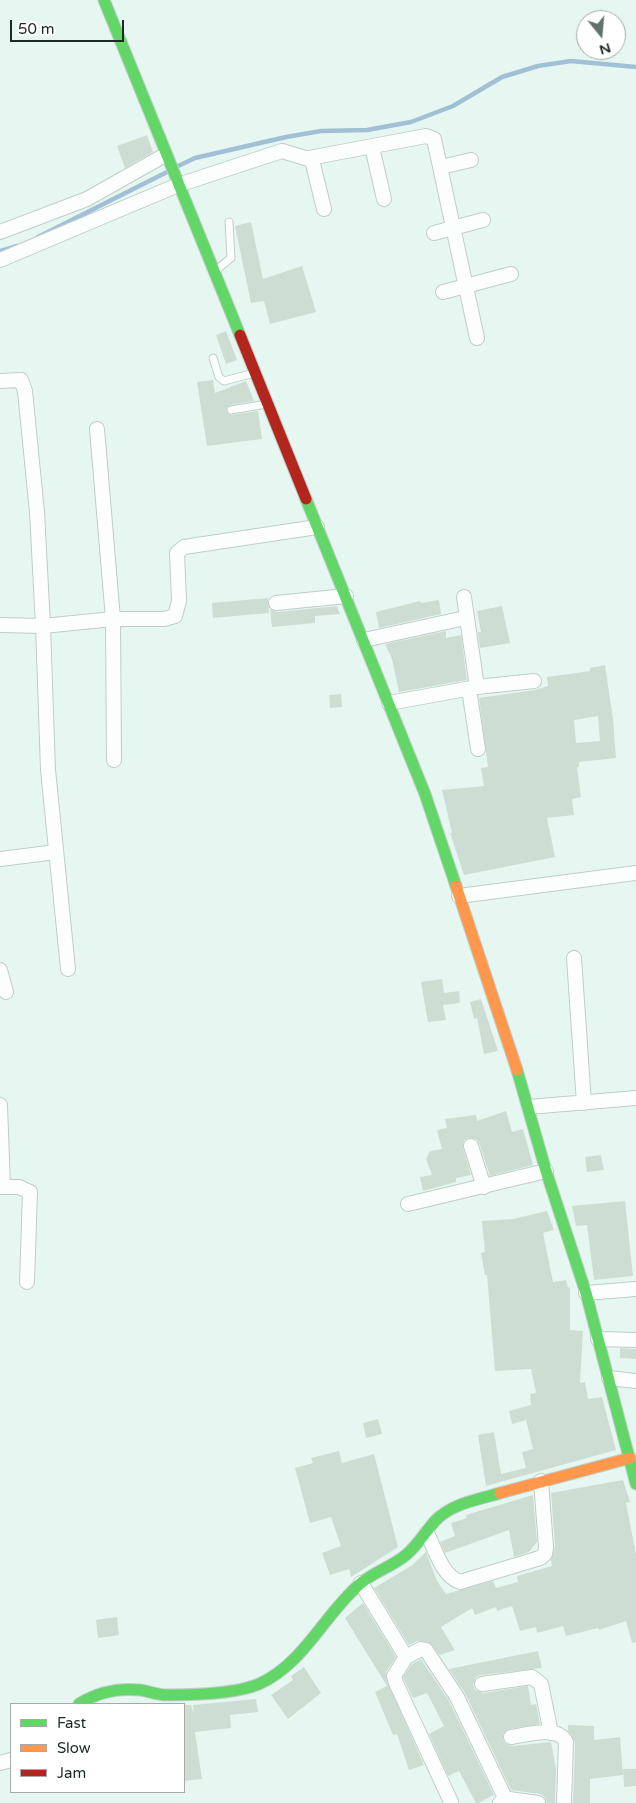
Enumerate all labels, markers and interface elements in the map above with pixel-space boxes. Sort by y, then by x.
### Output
scale bar [12,10,126,42]
north arrow [576,10,626,60]
text: 50 m [18,20,55,38]
text: N [597,39,613,59]
legend [10,1703,185,1793]
text: Fast [57,1714,86,1732]
text: Slow [57,1739,91,1757]
text: Jam [57,1764,86,1782]

